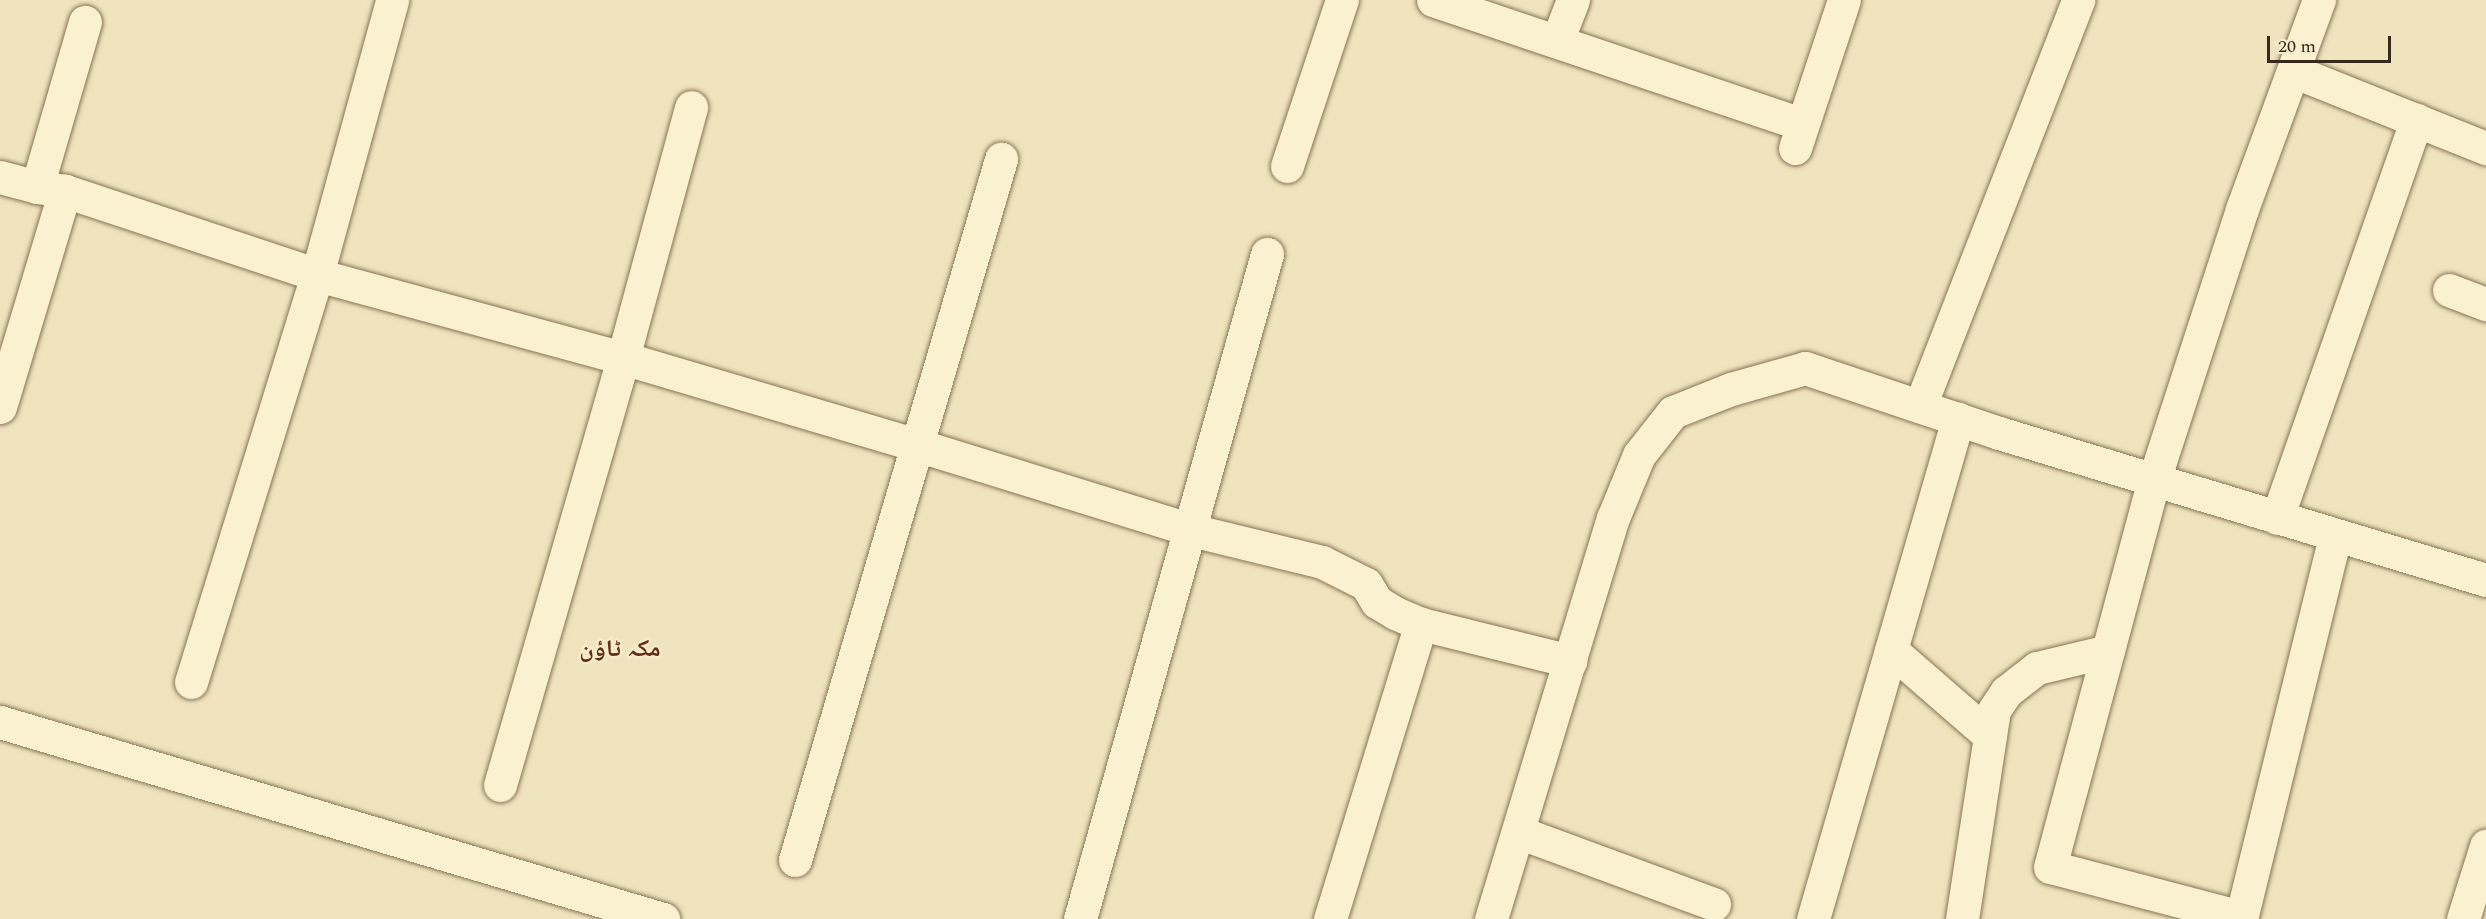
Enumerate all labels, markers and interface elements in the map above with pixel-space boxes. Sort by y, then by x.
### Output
scale bar [2270,24,2394,62]
text: 20 m [2278,33,2316,60]
district label: مکہ ٹاؤن [579,636,661,664]

